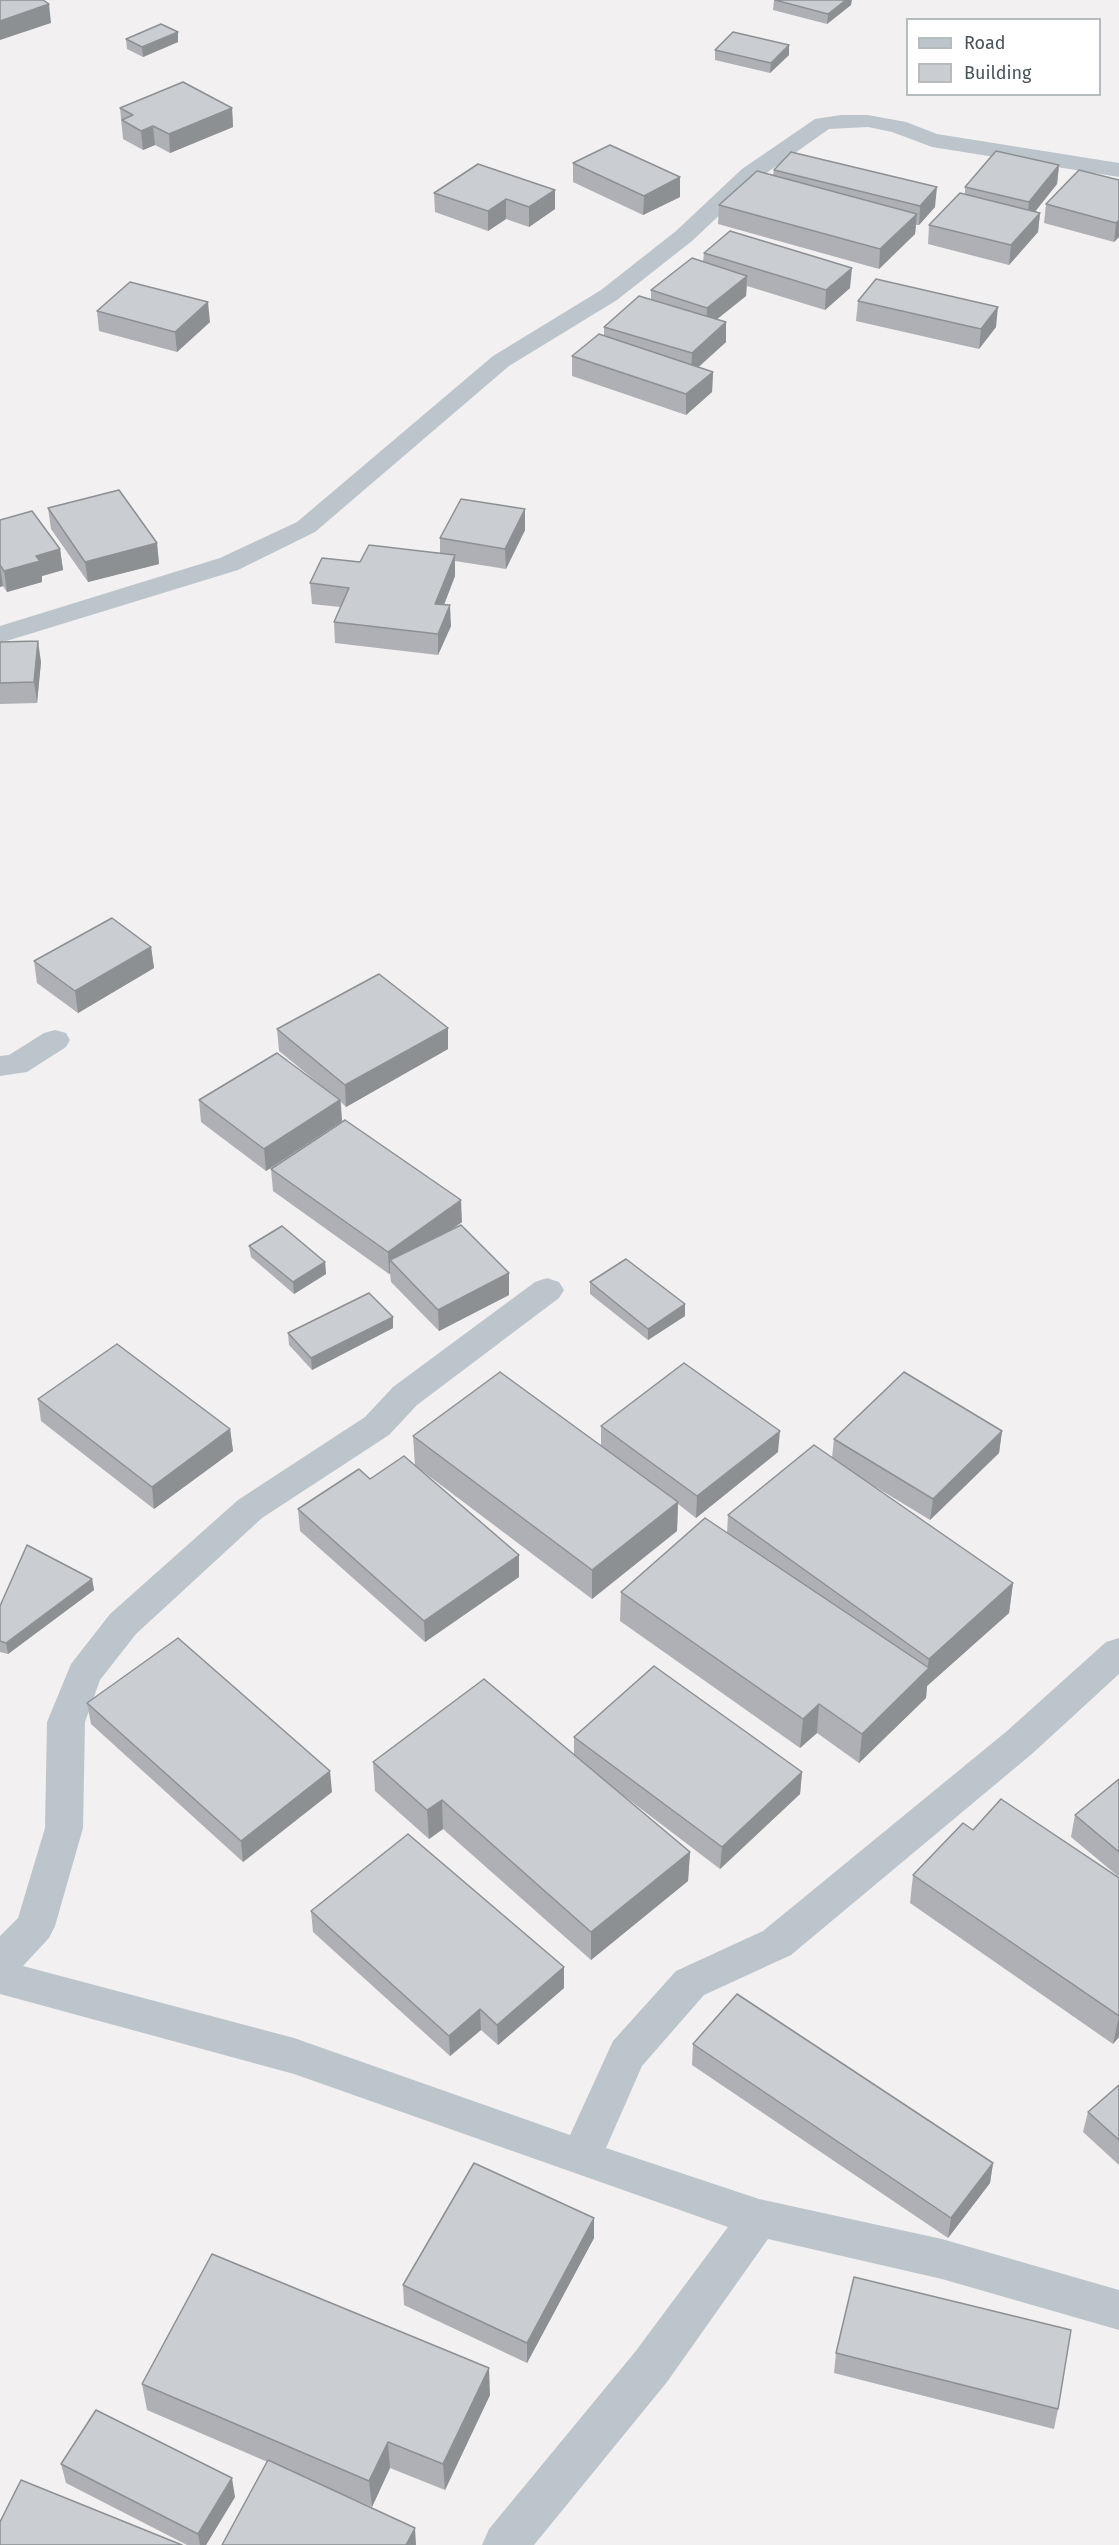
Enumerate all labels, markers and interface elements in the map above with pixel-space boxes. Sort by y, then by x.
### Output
legend [906,18,1101,96]
text: Road [964,32,1006,54]
text: Building [964,62,1031,84]

